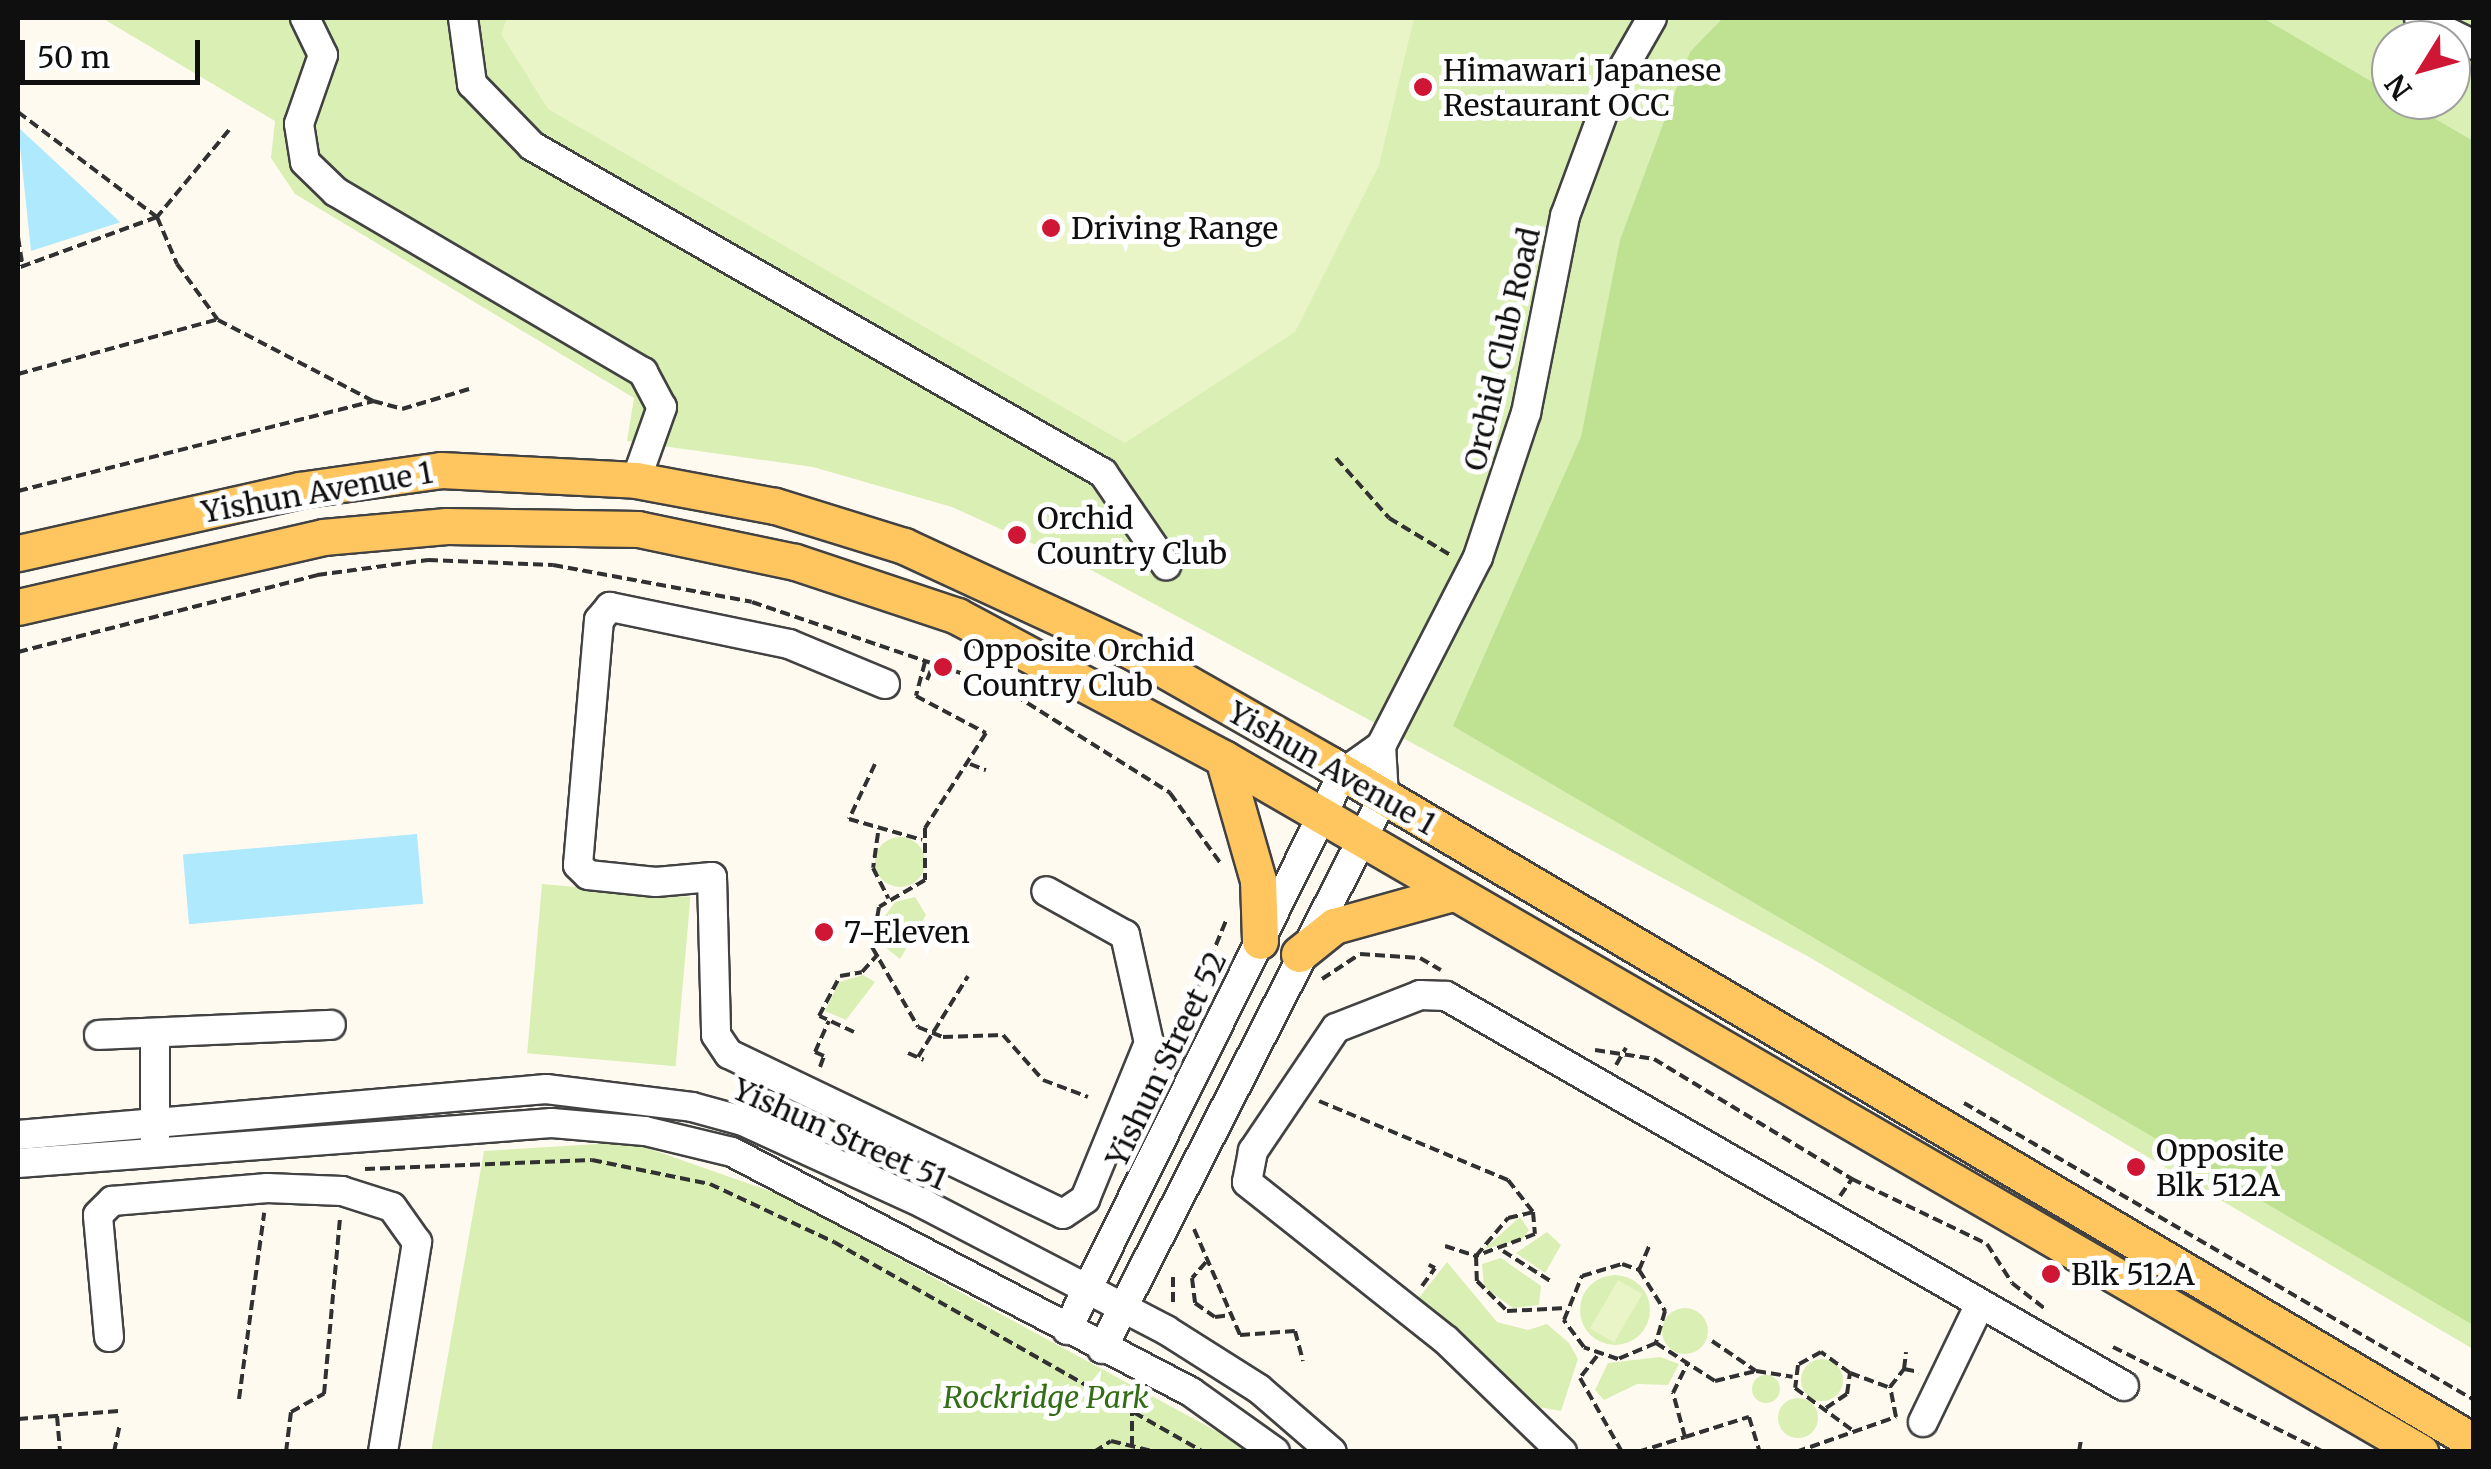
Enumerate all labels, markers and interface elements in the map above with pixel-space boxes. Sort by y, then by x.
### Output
scale bar [25,20,205,82]
north arrow [2371,20,2471,120]
text: 50 m [37,38,110,76]
place label: Himawari Japanese Restaurant OCC [1443,52,1721,122]
text: N [2378,67,2420,107]
marker: Himawari Japanese Restaurant OCC [1412,76,1434,98]
place label: Driving Range [1071,210,1278,246]
marker: Driving Range [1040,217,1062,239]
street label: Orchid Club Road [1457,224,1547,474]
street label: Yishun Avenue 1 [199,454,435,530]
place label: Orchid Country Club [1037,500,1227,570]
marker: Orchid Country Club [1006,524,1028,546]
place label: Opposite Orchid Country Club [963,632,1195,702]
marker: Opposite Orchid Country Club [932,656,954,678]
street label: Yishun Avenue 1 [1222,694,1442,842]
place label: 7-Eleven [844,914,970,950]
marker: 7-Eleven [813,921,835,943]
street label: Yishun Street 52 [1098,946,1234,1172]
street label: Yishun Street 51 [727,1071,953,1197]
place label: Opposite Blk 512A [2156,1132,2284,1202]
marker: Opposite Blk 512A [2125,1156,2147,1178]
place label: Blk 512A [2071,1256,2195,1292]
marker: Blk 512A [2040,1263,2062,1285]
park label: Rockridge Park [943,1379,1149,1415]

